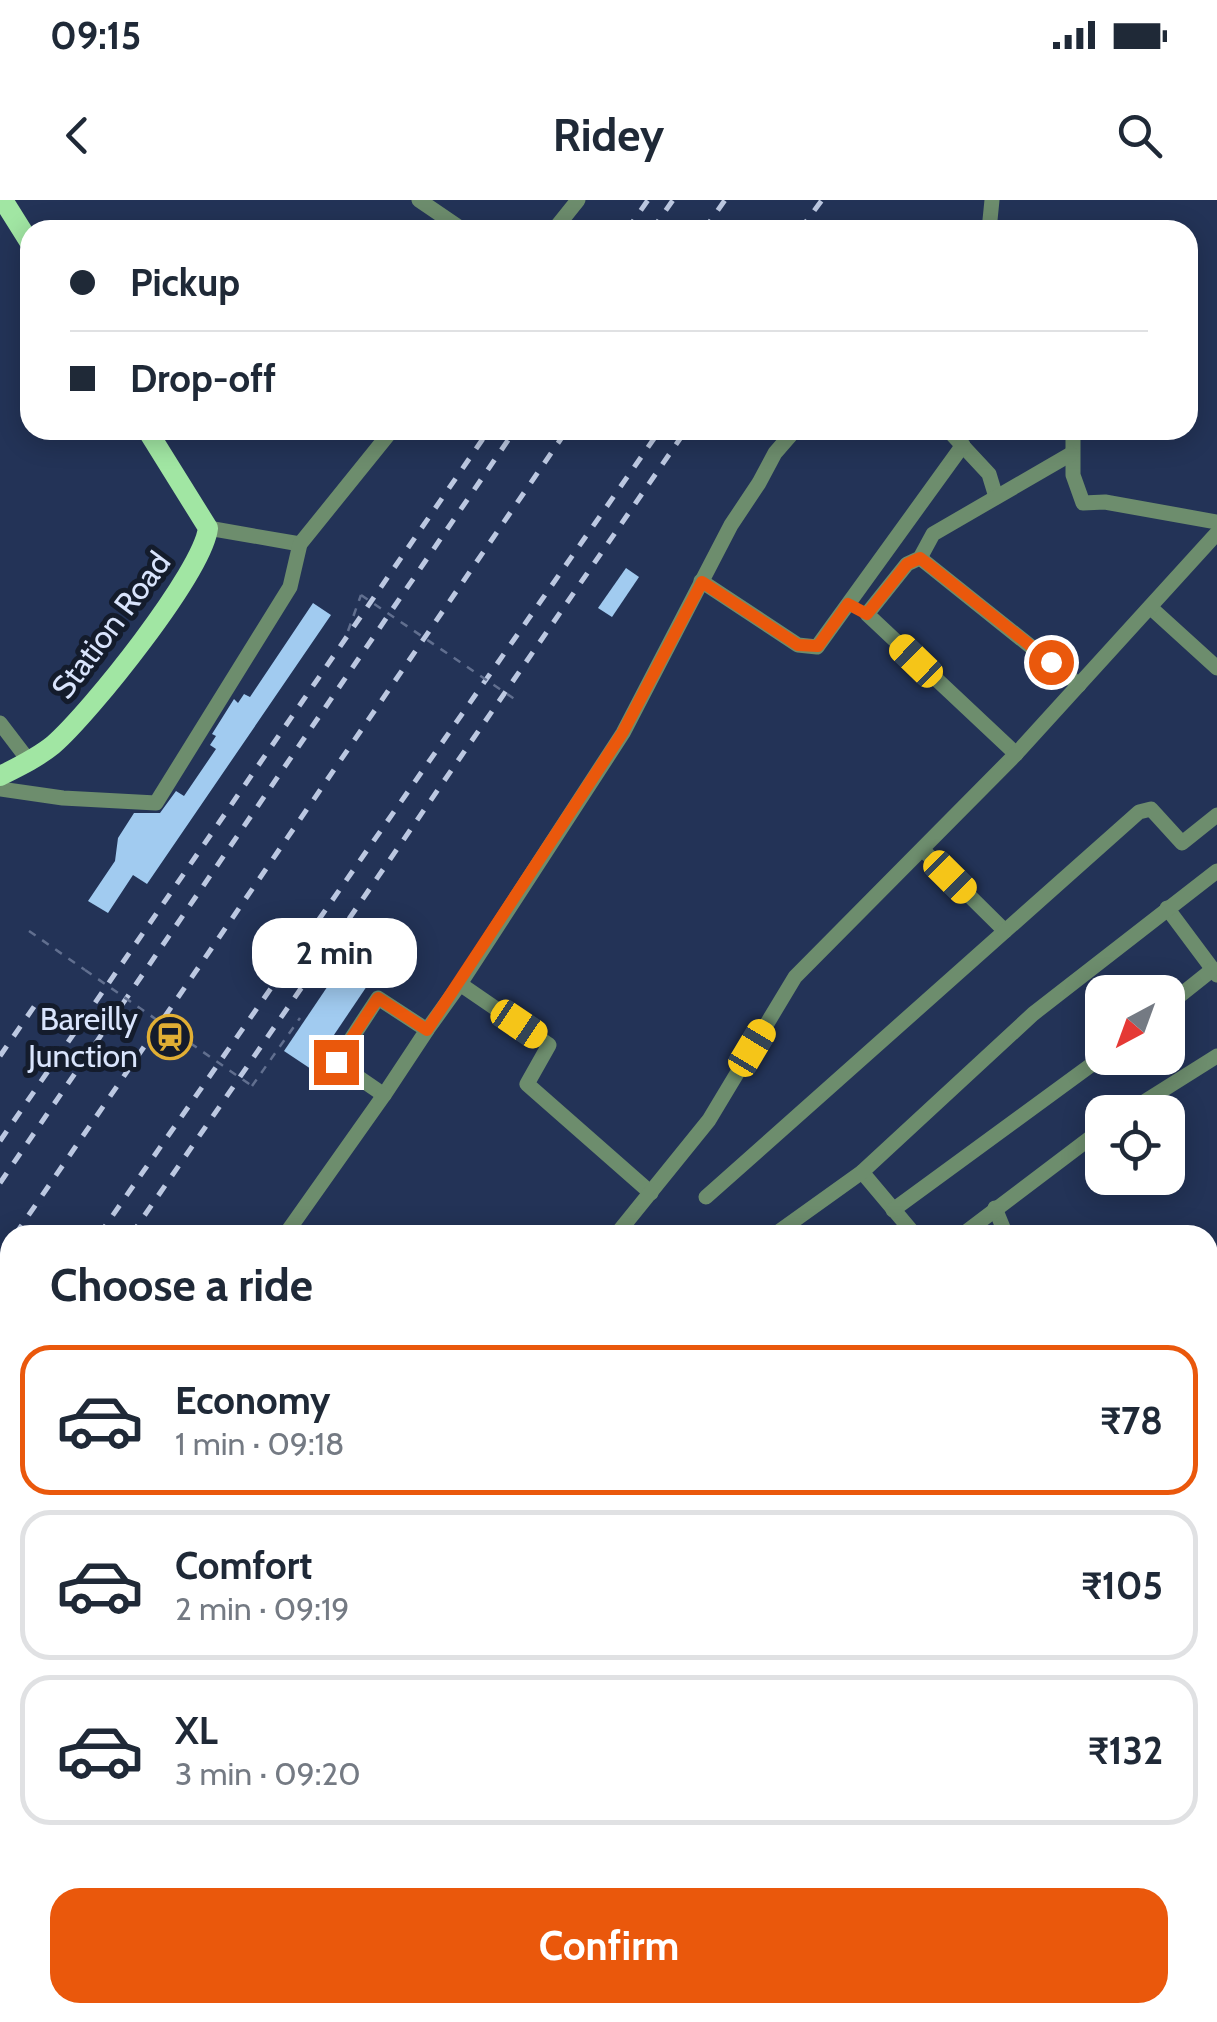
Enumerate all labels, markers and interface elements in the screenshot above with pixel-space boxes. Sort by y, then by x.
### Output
text: 09:15 [50,12,141,59]
icon: back [50,108,105,163]
text: Ridey [553,108,664,162]
icon: search [1112,108,1167,163]
text: Pickup [130,259,240,306]
text: Drop-off [130,355,276,402]
street label: Station Road [43,544,178,706]
car [884,629,948,693]
route start [1029,640,1074,685]
car [918,845,982,909]
callout: 2 min [254,917,418,987]
text: 2 min [296,933,373,972]
north arrow [1085,975,1185,1075]
map controls [1085,975,1185,1195]
car [486,995,552,1053]
place label: Bareilly Junction [27,999,138,1075]
station icon: Bareilly Junction [147,1014,193,1060]
car [724,1015,780,1081]
route end [314,1040,359,1085]
button: locate [1085,1095,1185,1195]
text: Choose a ride [50,1258,313,1312]
icon: car [55,1375,145,1465]
text: Economy [175,1377,330,1424]
text: ₹78 [1100,1397,1163,1444]
text: 1 min · 09:18 [175,1424,344,1463]
icon: car [55,1540,145,1630]
text: Comfort [175,1542,312,1589]
text: ₹105 [1081,1562,1163,1609]
text: 2 min · 09:19 [175,1589,350,1628]
icon: car [55,1705,145,1795]
text: XL [175,1707,218,1754]
text: ₹132 [1088,1727,1163,1774]
text: 3 min · 09:20 [175,1754,361,1793]
button: Confirm [50,1888,1168,2003]

